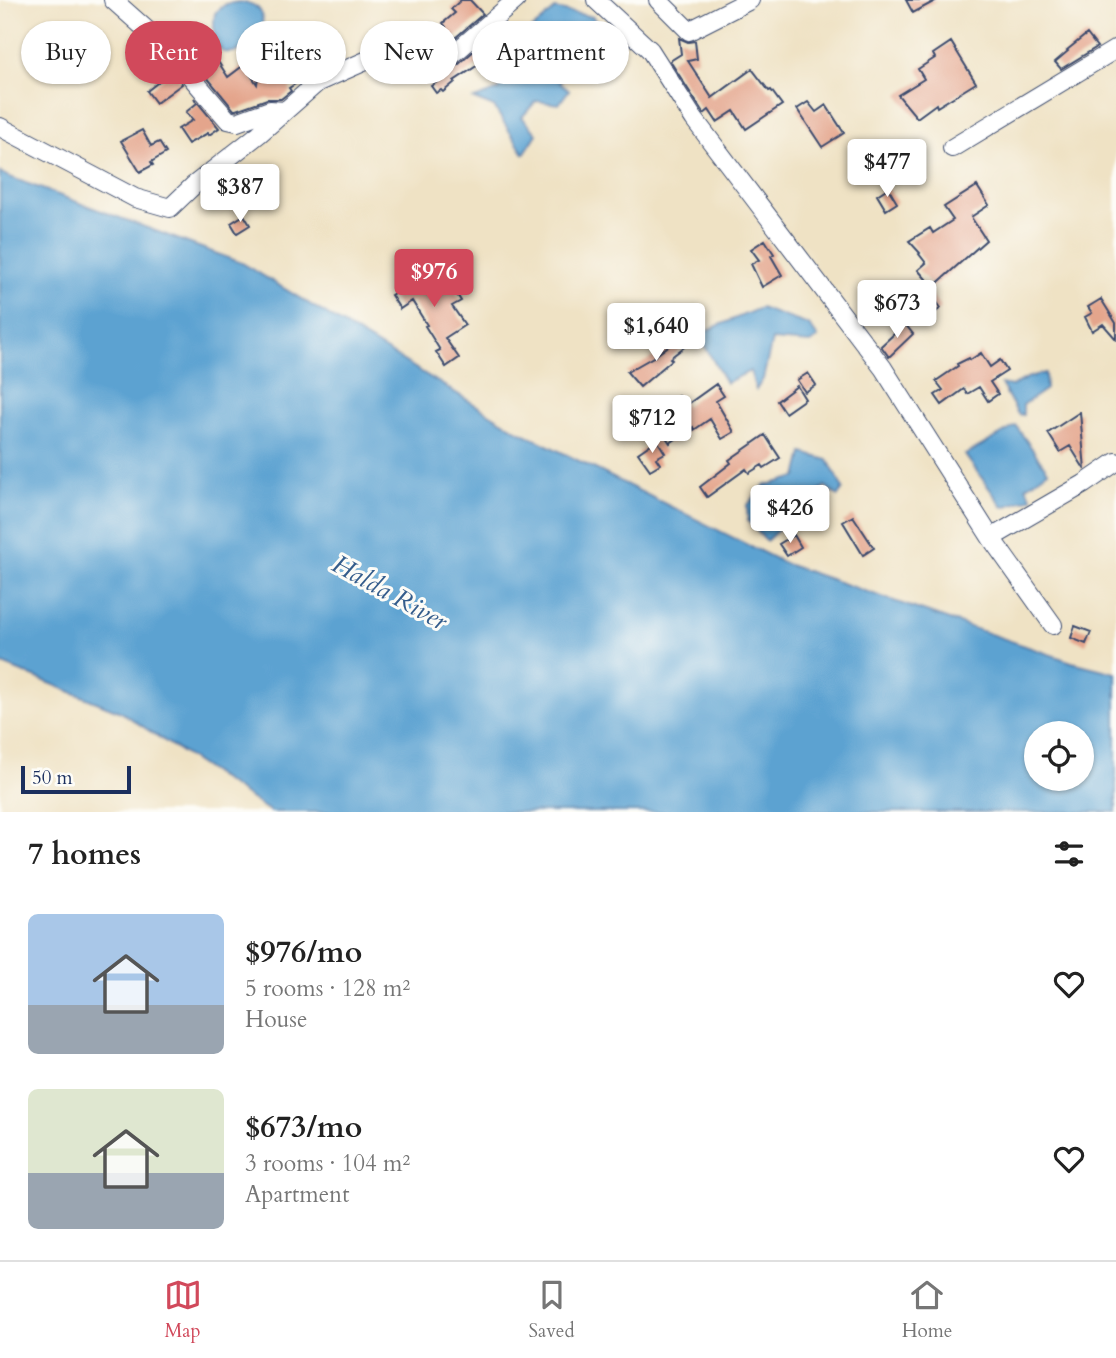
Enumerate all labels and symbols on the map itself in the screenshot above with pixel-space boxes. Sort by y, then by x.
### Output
pin: $477 [846,140,928,199]
pin: $387 [199,164,281,224]
pin: $976 [393,250,475,309]
pin: $673 [856,280,938,340]
pin: $1,640 [599,304,713,363]
pin: $712 [611,396,693,455]
pin: $426 [749,486,831,545]
water label: Halda River [326,546,455,639]
scale bar [21,763,131,795]

